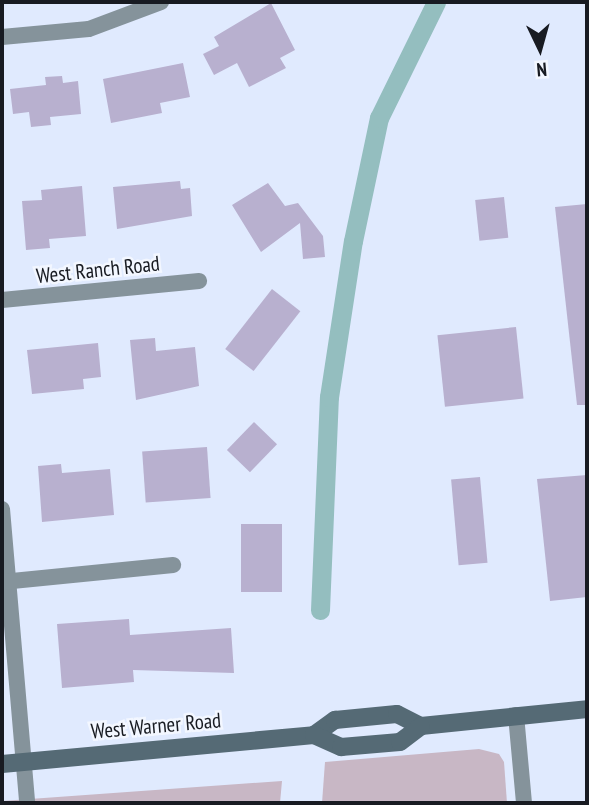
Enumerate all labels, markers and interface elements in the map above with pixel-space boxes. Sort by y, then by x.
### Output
north arrow [505,14,575,84]
text: N [536,58,548,82]
street label: West Ranch Road [35,251,161,289]
street label: West Warner Road [90,708,222,744]

